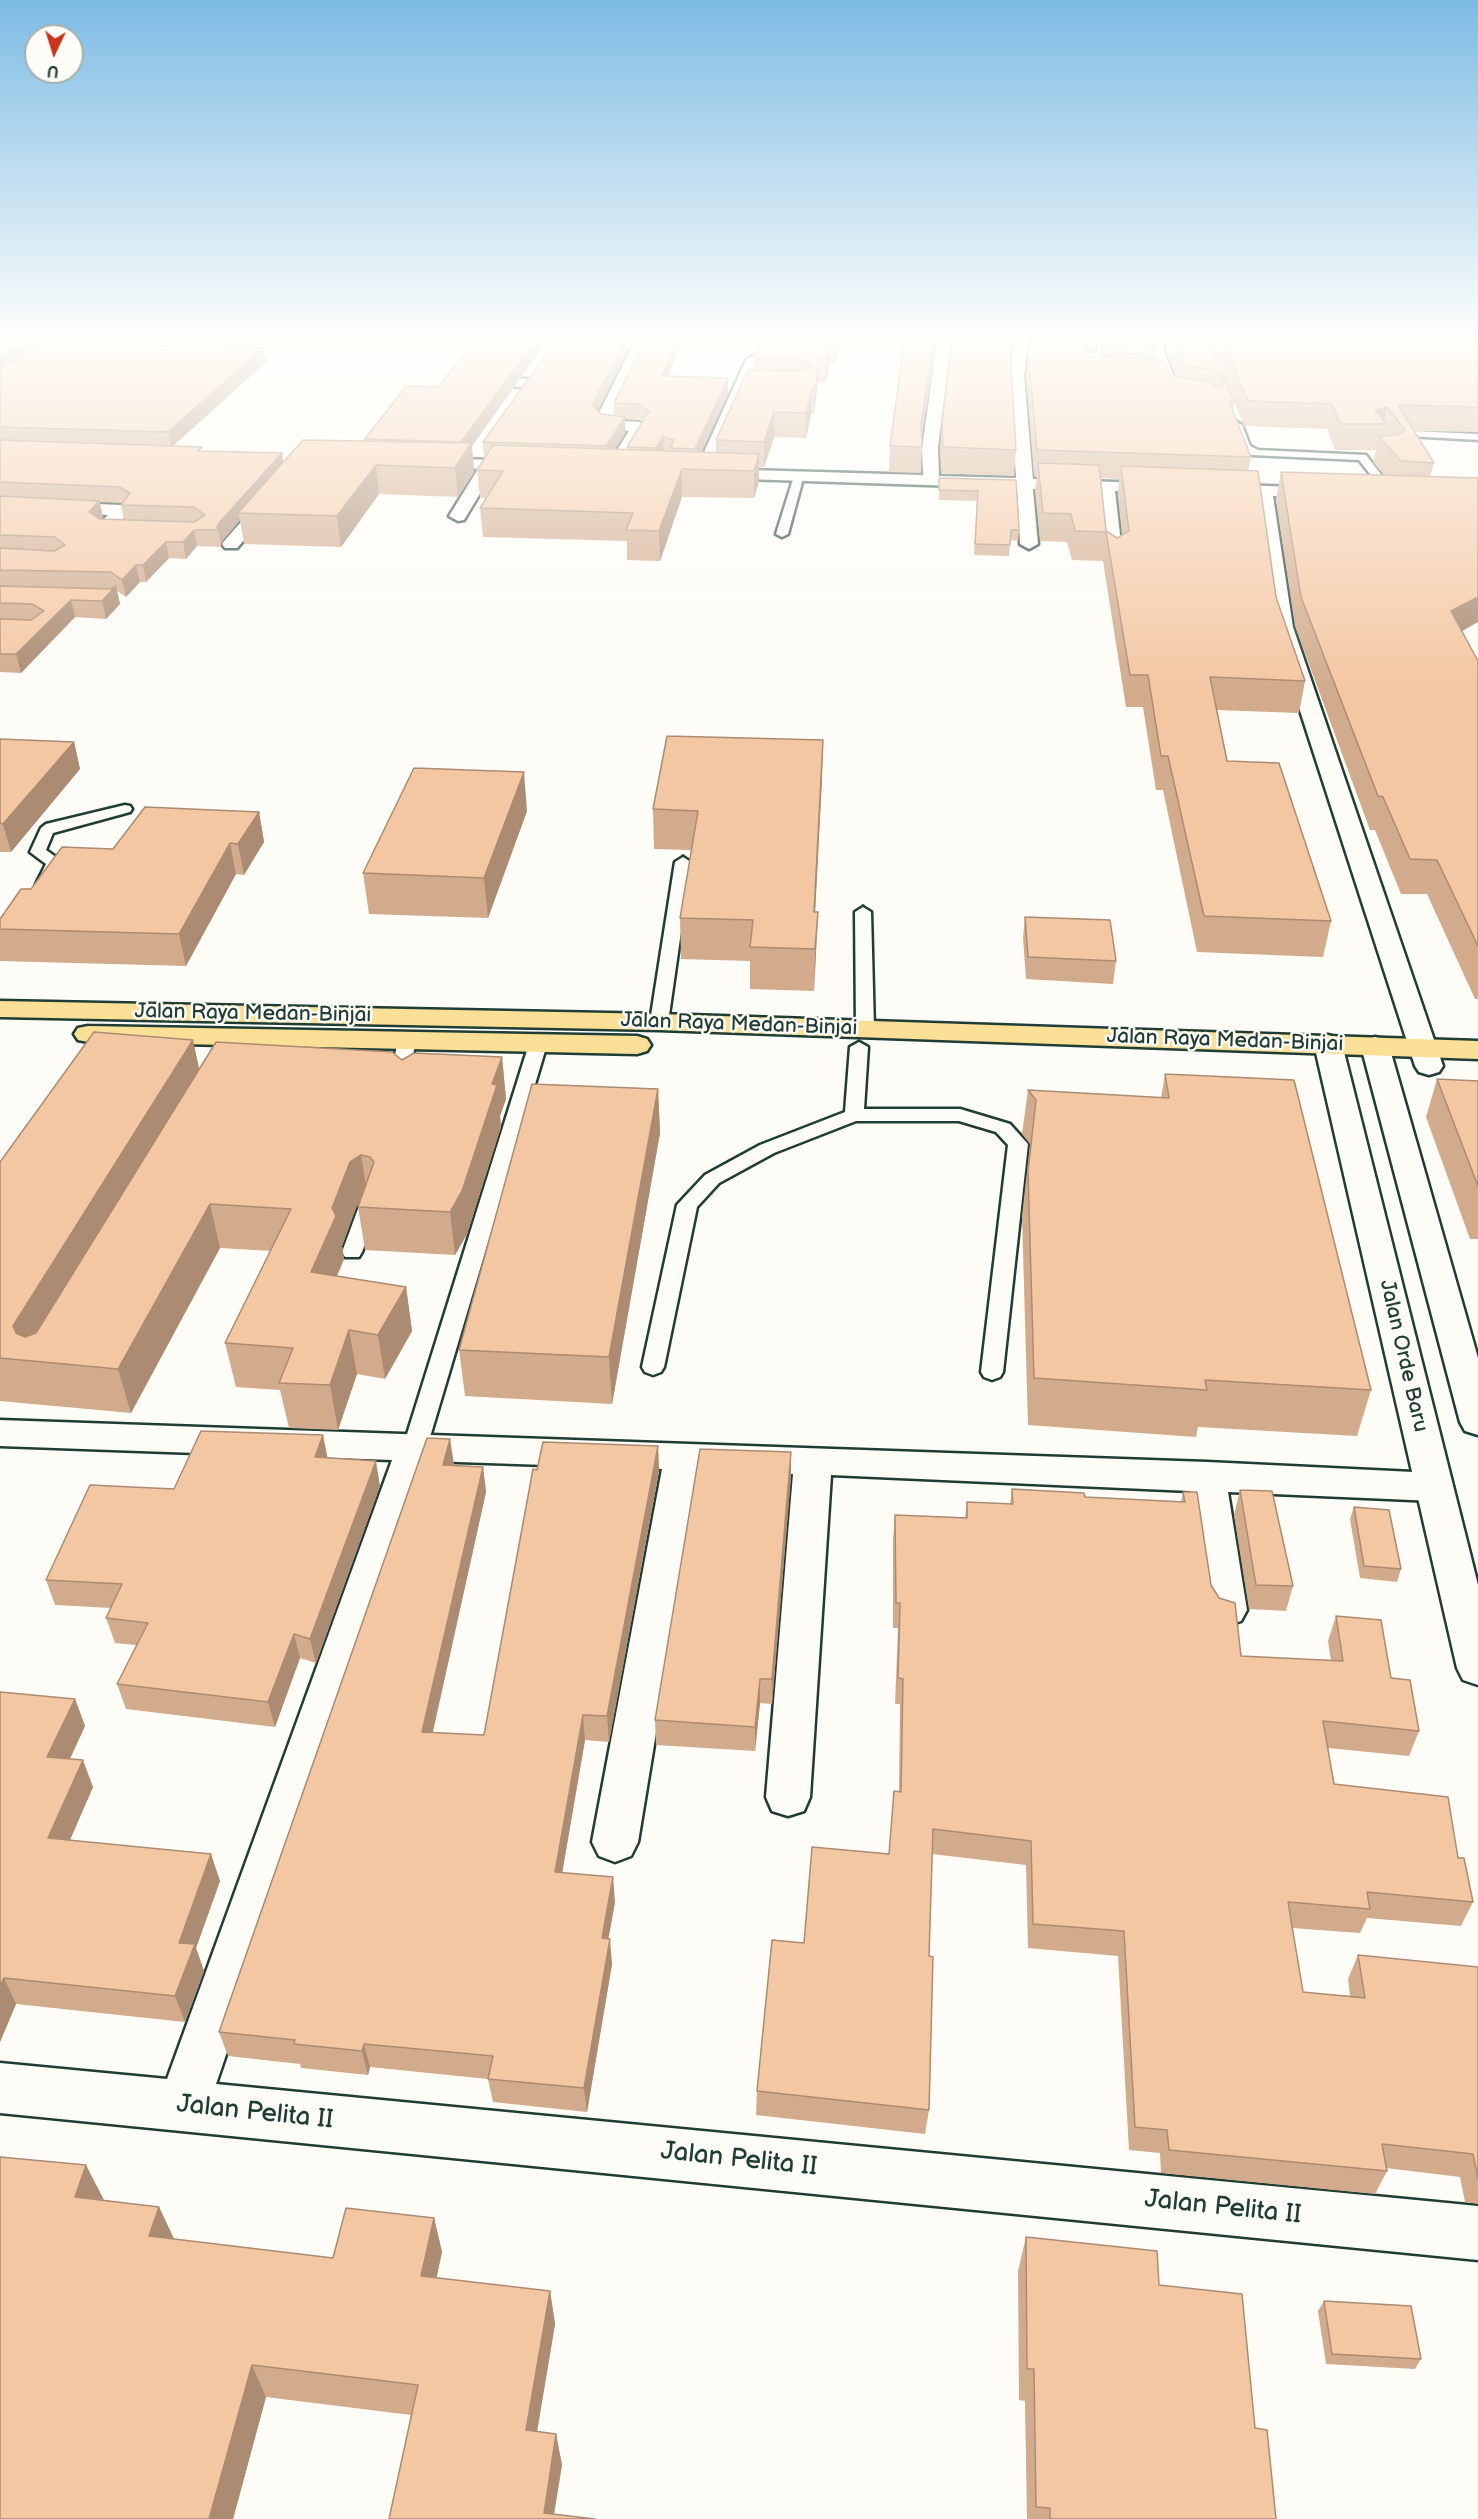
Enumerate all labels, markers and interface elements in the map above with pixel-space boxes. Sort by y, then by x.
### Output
north arrow [24,24,84,84]
text: U [46,61,59,80]
street label: Jalan Raya Medan-Binjai [134,999,372,1029]
street label: Jalan Raya Medan-Binjai [620,1008,858,1042]
street label: Jalan Raya Medan-Binjai [1106,1024,1344,1058]
street label: Jalan Orde Baru [1373,1278,1433,1434]
street label: Jalan Pelita II [175,2089,335,2137]
street label: Jalan Pelita II [659,2136,819,2184]
street label: Jalan Pelita II [1143,2184,1303,2232]

